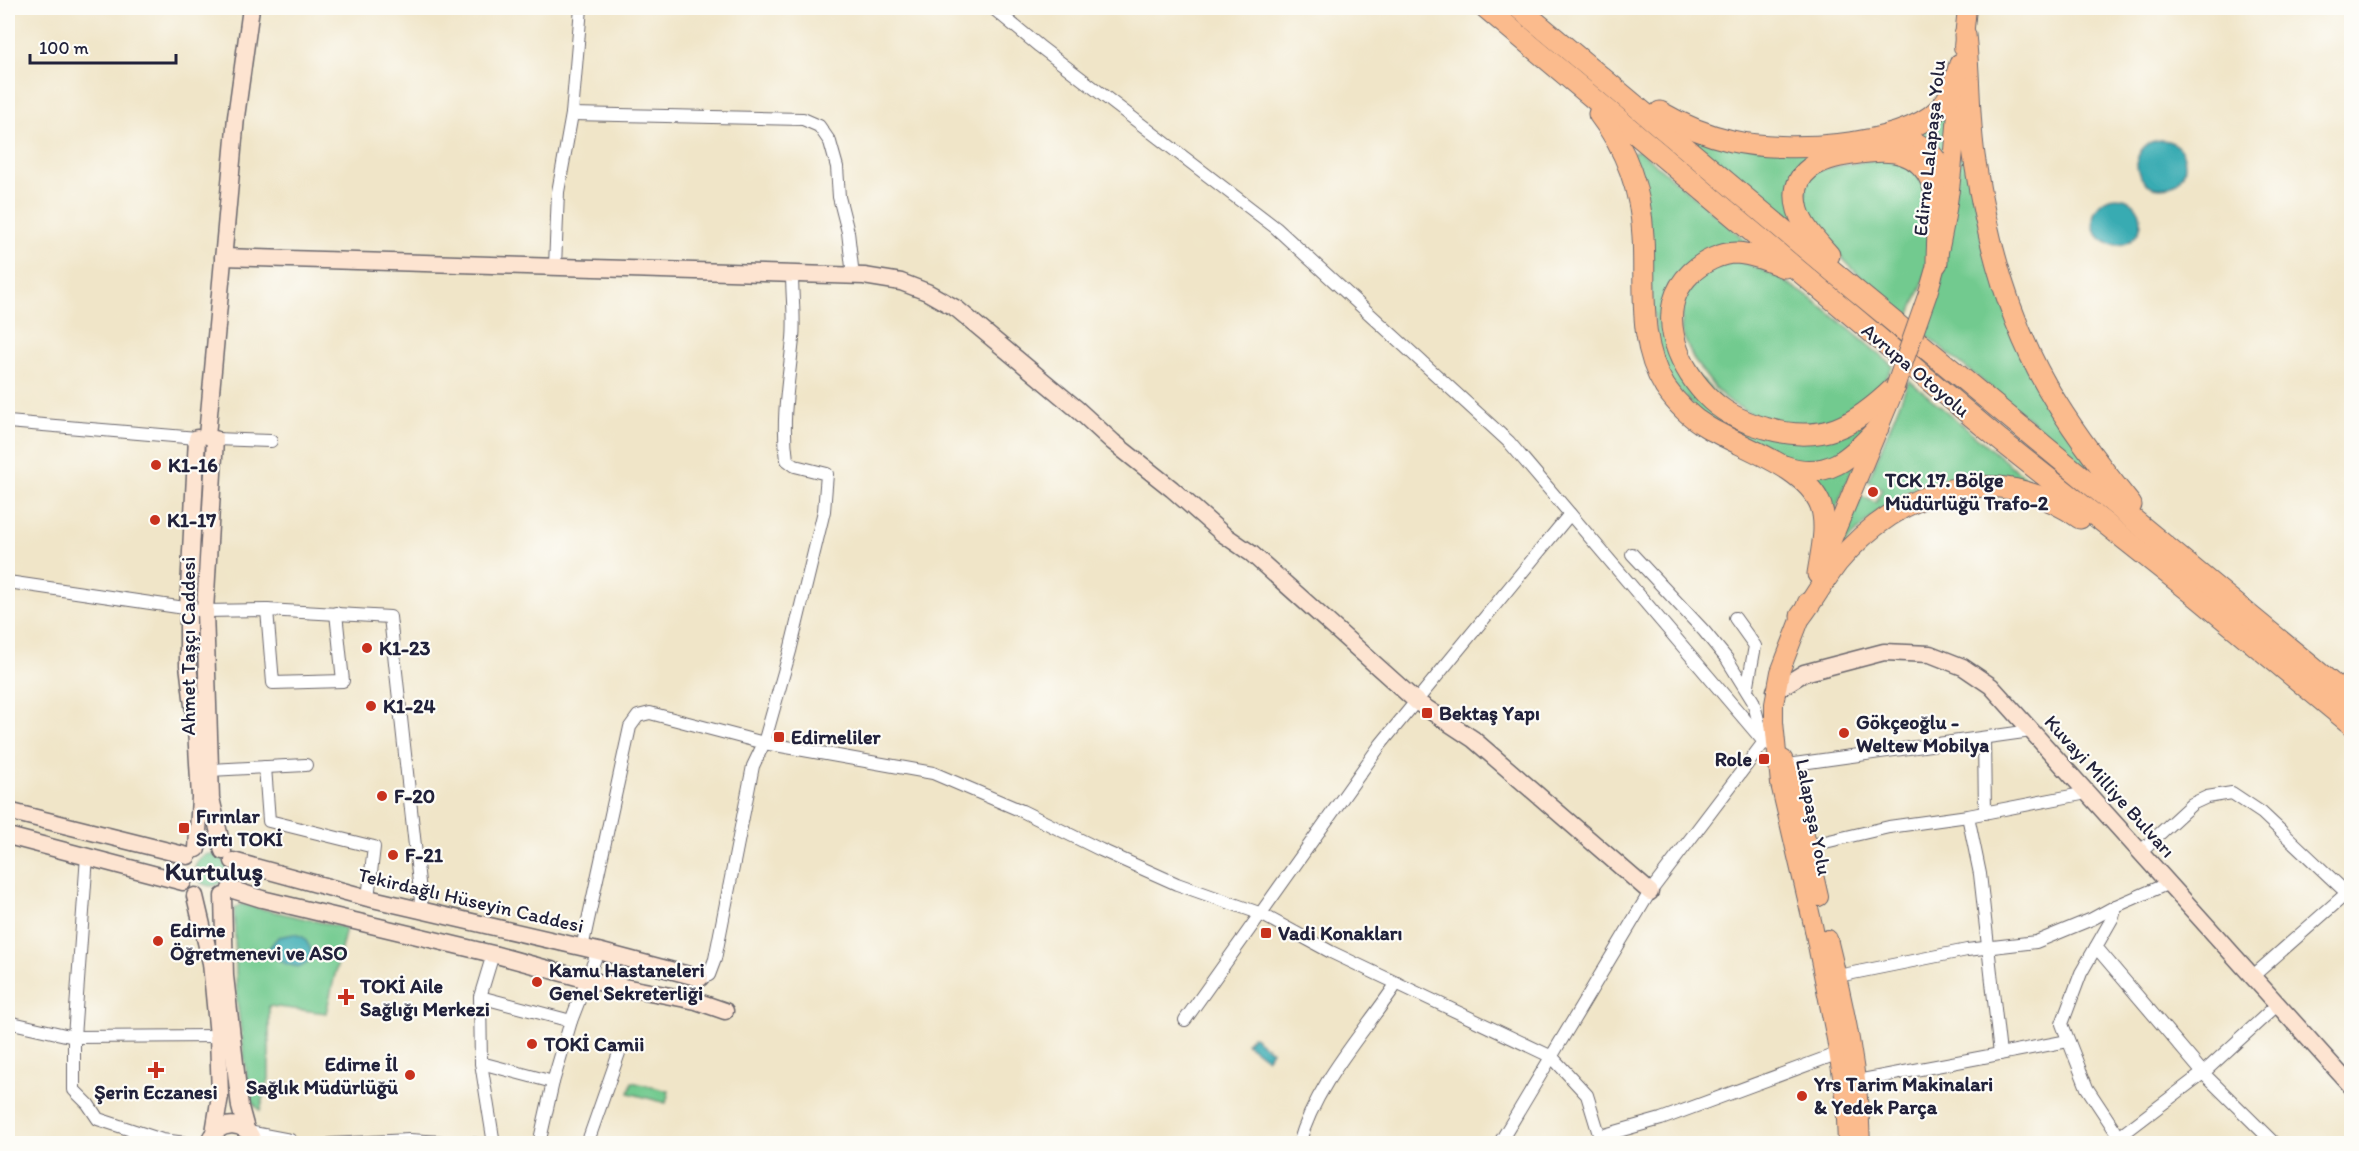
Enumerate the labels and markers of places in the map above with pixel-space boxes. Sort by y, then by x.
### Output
place label: K1-16 [168,453,218,477]
marker: K1-16 [149,458,163,472]
place label: TCK 17. Bölge Müdürlüğü Trafo-2 [1884,468,2049,516]
marker: TCK 17. Bölge Müdürlüğü Trafo-2 [1866,485,1880,499]
place label: K1-17 [167,508,216,532]
marker: K1-17 [148,513,162,527]
place label: K1-23 [379,636,431,660]
marker: K1-23 [360,641,374,655]
place label: K1-24 [383,694,436,718]
marker: K1-24 [364,699,378,713]
place label: Bektaş Yapı [1439,701,1540,726]
marker: Bektaş Yapı [1420,706,1434,720]
place label: Gökçeoğlu - Weltew Mobilya [1856,710,1989,758]
place label: Edirneliler [791,725,882,749]
marker: Gökçeoğlu - Weltew Mobilya [1837,726,1851,740]
marker: Edirneliler [772,730,786,744]
place label: Role [1715,747,1752,771]
marker: Role [1757,752,1771,766]
place label: F-20 [394,784,435,808]
marker: F-20 [375,789,389,803]
place label: Fırınlar Sırtı TOKİ [196,804,283,851]
marker: Fırınlar Sırtı TOKİ [177,821,191,835]
place label: F-21 [405,843,444,867]
marker: F-21 [386,848,400,862]
place label: Edirne Öğretmenevi ve ASO [170,918,348,966]
place label: Vadi Konakları [1278,921,1402,945]
marker: Vadi Konakları [1259,926,1273,940]
marker: Edirne Öğretmenevi ve ASO [151,934,165,948]
place label: Kamu Hastaneleri Genel Sekreterliği [549,958,705,1006]
place label: TOKİ Aile Sağlığı Merkezi [359,974,490,1022]
marker: Kamu Hastaneleri Genel Sekreterliği [530,975,544,989]
marker: TOKİ Aile Sağlığı Merkezi [337,988,355,1006]
place label: TOKİ Camii [543,1032,644,1056]
marker: TOKİ Camii [525,1037,539,1051]
place label: Edirne İl Sağlık Müdürlüğü [246,1052,398,1100]
marker: Şerin Eczanesi [149,1063,163,1077]
marker: Edirne İl Sağlık Müdürlüğü [403,1068,417,1082]
place label: Yrs Tarim Makinalari & Yedek Parça [1813,1072,1993,1120]
place label: Şerin Eczanesi [94,1080,218,1105]
marker: Yrs Tarim Makinalari & Yedek Parça [1795,1089,1809,1103]

